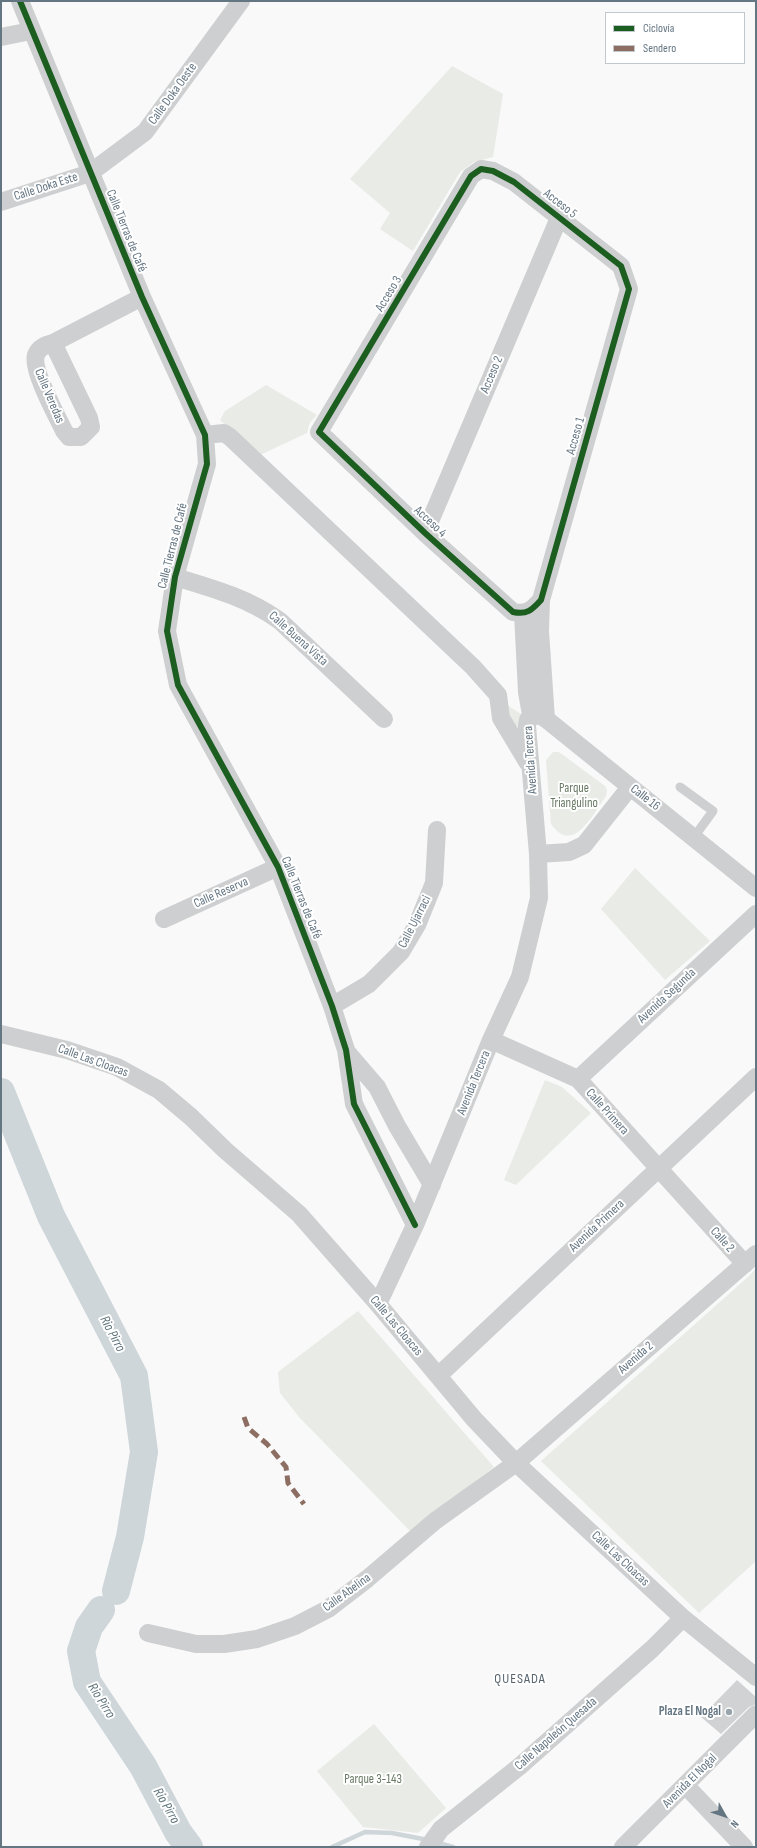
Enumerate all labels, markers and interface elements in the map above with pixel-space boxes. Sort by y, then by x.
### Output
legend [605,12,745,64]
text: Ciclovía [643,21,674,36]
text: Sendero [643,41,676,56]
street label: Calle Doka Oeste [145,60,201,128]
street label: Calle Doka Este [12,169,80,205]
street label: Acceso 5 [540,186,580,222]
street label: Calle Tierras de Café [102,187,150,275]
street label: Acceso 3 [372,273,406,315]
street label: Acceso 2 [477,354,507,396]
street label: Calle Veredas [31,366,67,426]
street label: Acceso 1 [563,416,589,456]
street label: Calle Tierras de Café [155,502,191,590]
street label: Acceso 4 [410,503,450,541]
street label: Calle Buena Vista [265,608,331,670]
street label: Avenida Tercera [521,725,541,795]
park label: Parque Triangulino [550,781,598,812]
street label: Calle 16 [627,782,663,814]
street label: Calle Tierras de Café [277,854,325,942]
street label: Calle Reserva [191,874,251,912]
street label: Calle Ujarraci [395,893,435,951]
street label: Avenida Segunda [635,965,699,1027]
street label: Calle Las Cloacas [56,1041,130,1081]
street label: Avenida Tercera [454,1049,494,1117]
street label: Calle Primera [582,1086,632,1138]
street label: Avenida Primera [566,1197,628,1255]
street label: Calle 2 [707,1224,737,1256]
street label: Calle Las Cloacas [366,1293,426,1359]
water label: Rio Pirro [96,1313,128,1355]
street label: Avenida 2 [615,1339,657,1377]
street label: Calle Las Cloacas [588,1528,652,1590]
street label: Calle Abelina [320,1570,374,1616]
district label: QUESADA [494,1671,546,1687]
water label: Rio Pirro [84,1680,118,1722]
street label: Calle Napoleón Quesada [512,1694,600,1774]
place label: Plaza El Nogal [659,1704,721,1720]
marker: Plaza El Nogal [724,1707,734,1717]
street label: Avenida El Nogal [660,1751,720,1811]
park label: Parque 3-143 [344,1772,402,1788]
water label: Río Pirro [149,1785,183,1827]
north arrow [705,1796,745,1836]
text: N [728,1818,741,1830]

